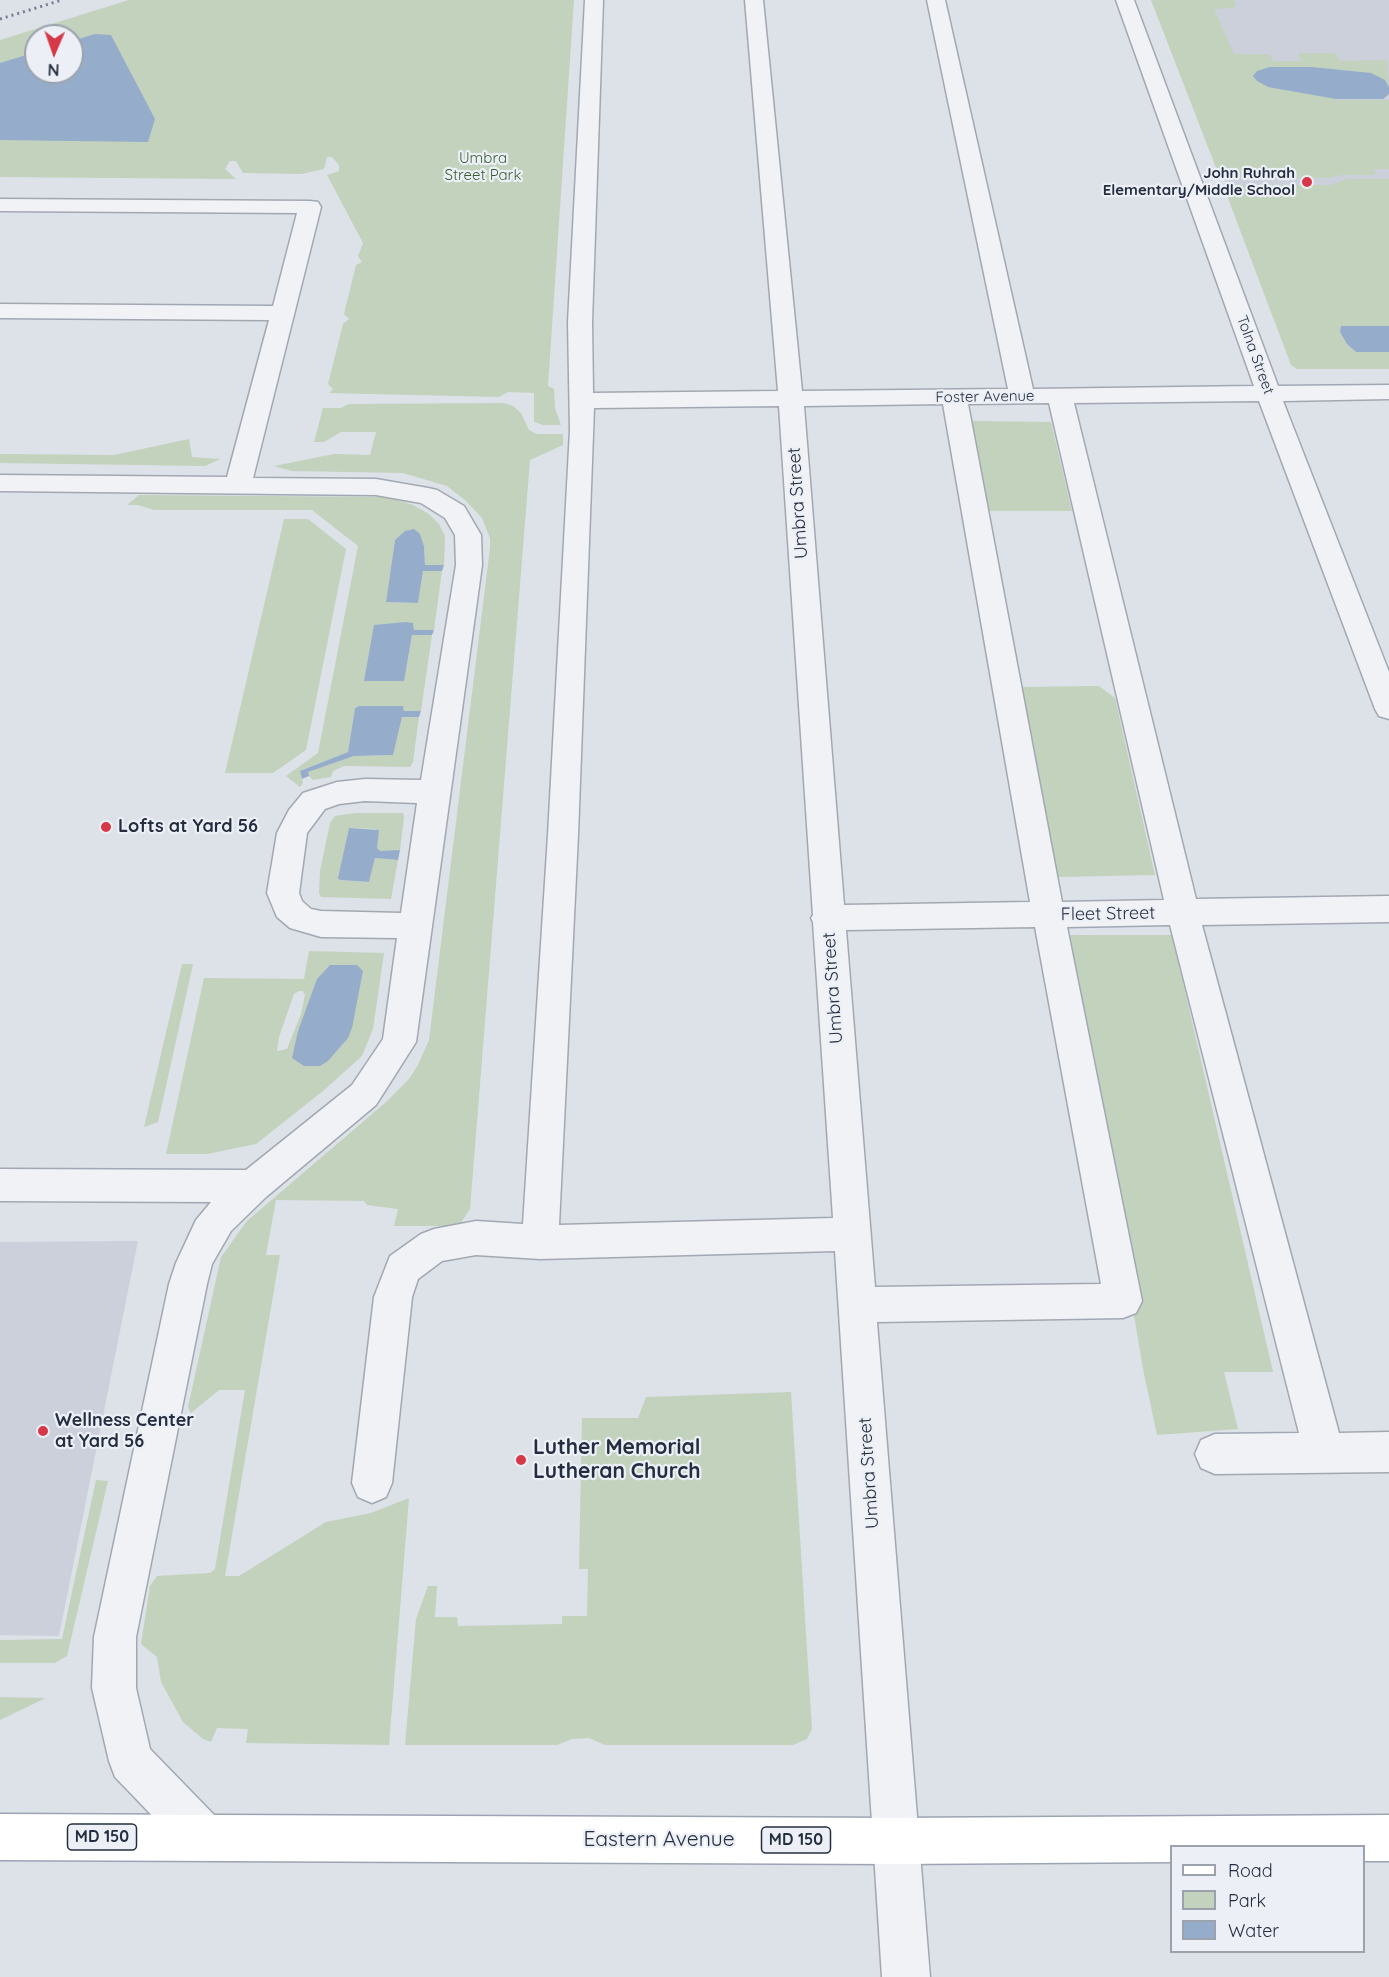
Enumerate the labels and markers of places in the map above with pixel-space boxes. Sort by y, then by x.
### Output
place label: John Ruhrah Elementary/Middle School [1103,164,1295,199]
marker: John Ruhrah Elementary/Middle School [1300,175,1314,189]
place label: Lofts at Yard 56 [118,816,258,838]
marker: Lofts at Yard 56 [99,820,113,834]
place label: Wellness Center at Yard 56 [55,1410,194,1452]
marker: Wellness Center at Yard 56 [36,1424,50,1438]
place label: Luther Memorial Lutheran Church [533,1435,701,1485]
marker: Luther Memorial Lutheran Church [514,1453,528,1467]

